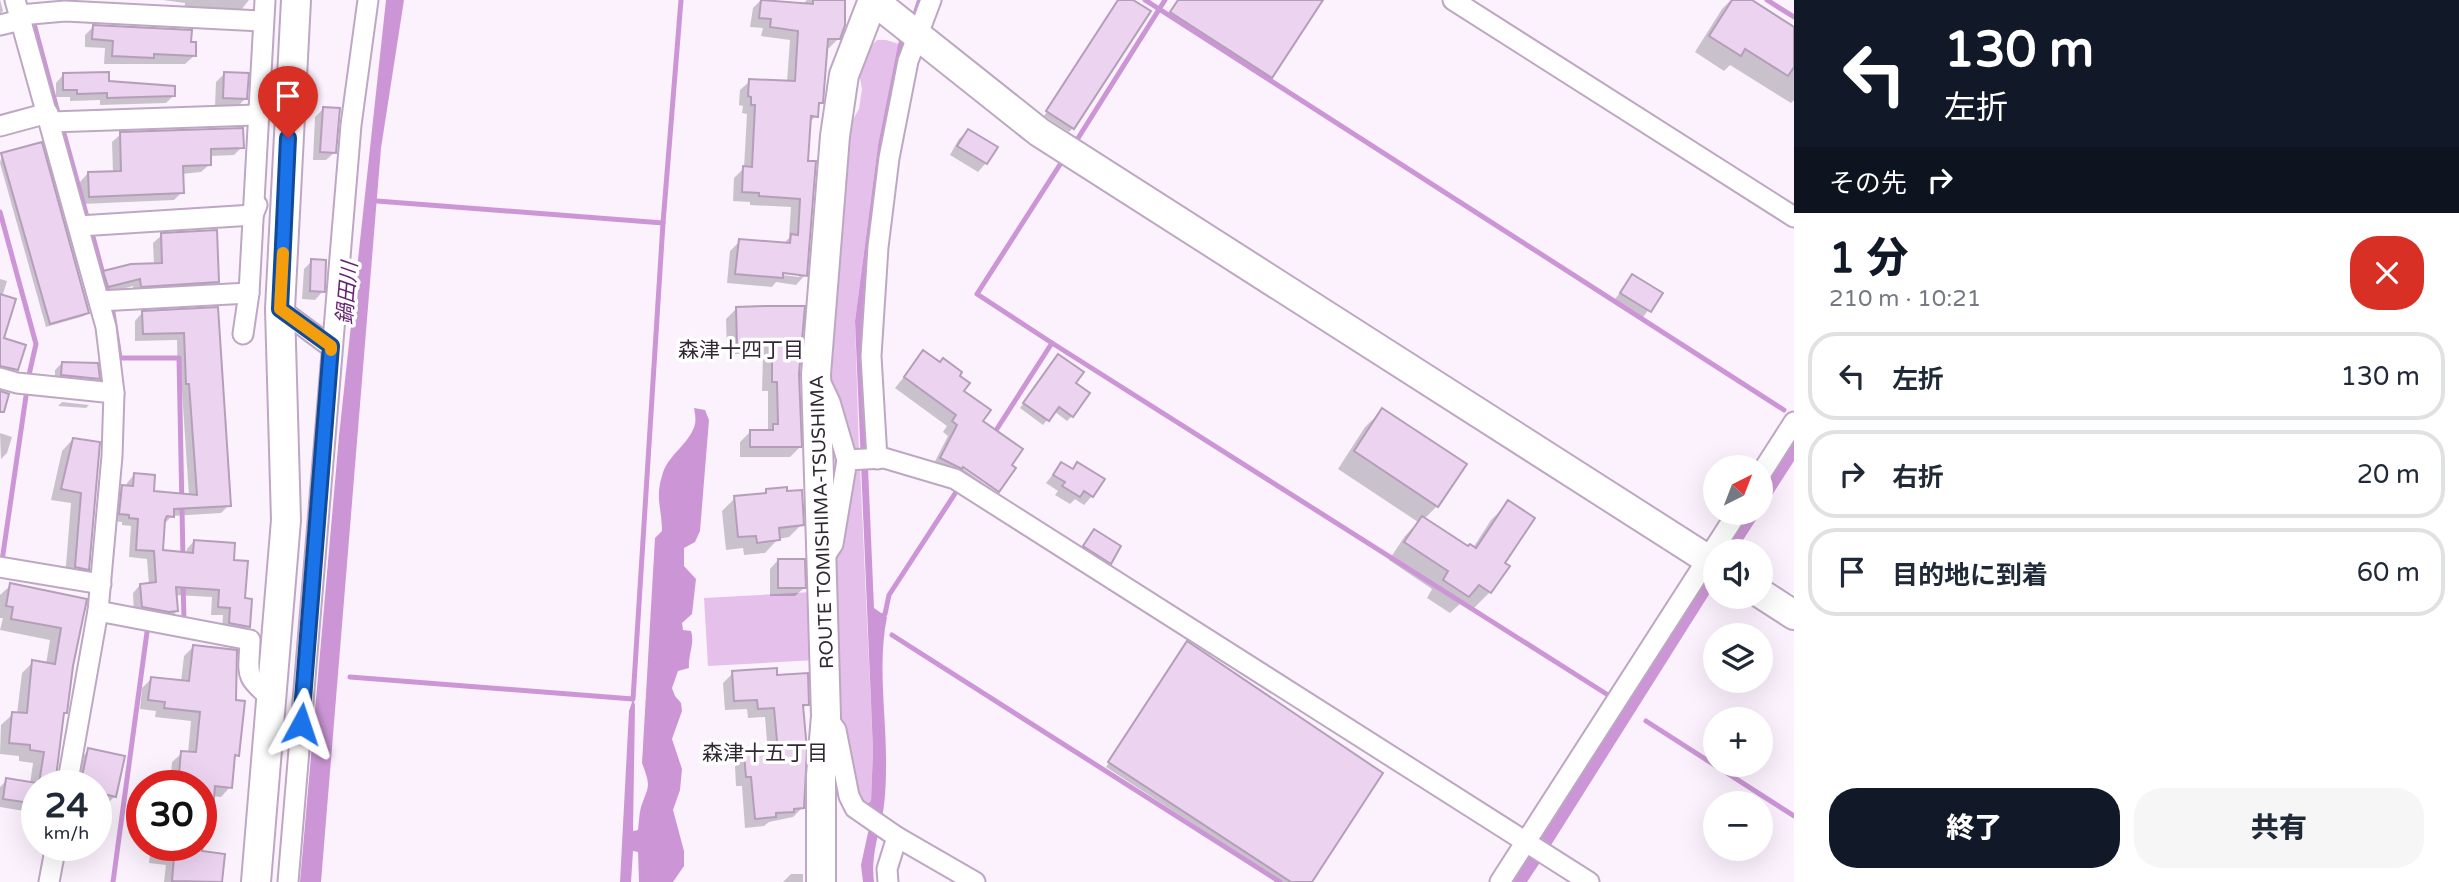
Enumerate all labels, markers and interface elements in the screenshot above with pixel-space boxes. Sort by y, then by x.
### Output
text: 130 m [1944,21,2094,80]
icon: left [1829,28,1920,119]
pin [258,66,318,138]
icon: arrive [269,77,307,115]
text: 左折 [1944,89,2008,127]
icon: right [1921,161,1959,199]
text: その先 [1829,168,1907,199]
text: 1 分 [1829,233,1908,284]
button: close [2350,236,2424,310]
water label: 鍋田川 [332,259,363,326]
text: 210 m · 10:21 [1829,285,1981,313]
district label: 森津十四丁目 [678,338,804,363]
icon: left [1833,357,1871,395]
text: 130 m [2340,361,2420,392]
text: 左折 [1892,364,1944,395]
street label: ROUTE TOMISHIMA-TSUSHIMA [806,375,838,669]
north arrow [1703,455,1773,525]
map controls [1703,455,1773,861]
icon: right [1833,455,1871,493]
text: 20 m [2357,459,2420,490]
text: 右折 [1892,462,1944,493]
button: sound [1703,539,1773,609]
icon: arrive [1833,553,1871,591]
text: 60 m [2357,557,2420,588]
text: 目的地に到着 [1892,560,2048,591]
button: layers [1703,623,1773,693]
position arrow [264,687,338,761]
button: + [1703,707,1773,777]
district label: 森津十五丁目 [702,741,828,766]
speed limit sign: 30 [126,770,217,861]
text: 24 [45,785,88,827]
button: 終了 [1829,788,2120,868]
button: 共有 [2134,788,2424,868]
button: − [1703,791,1773,861]
text: km/h [44,822,89,844]

